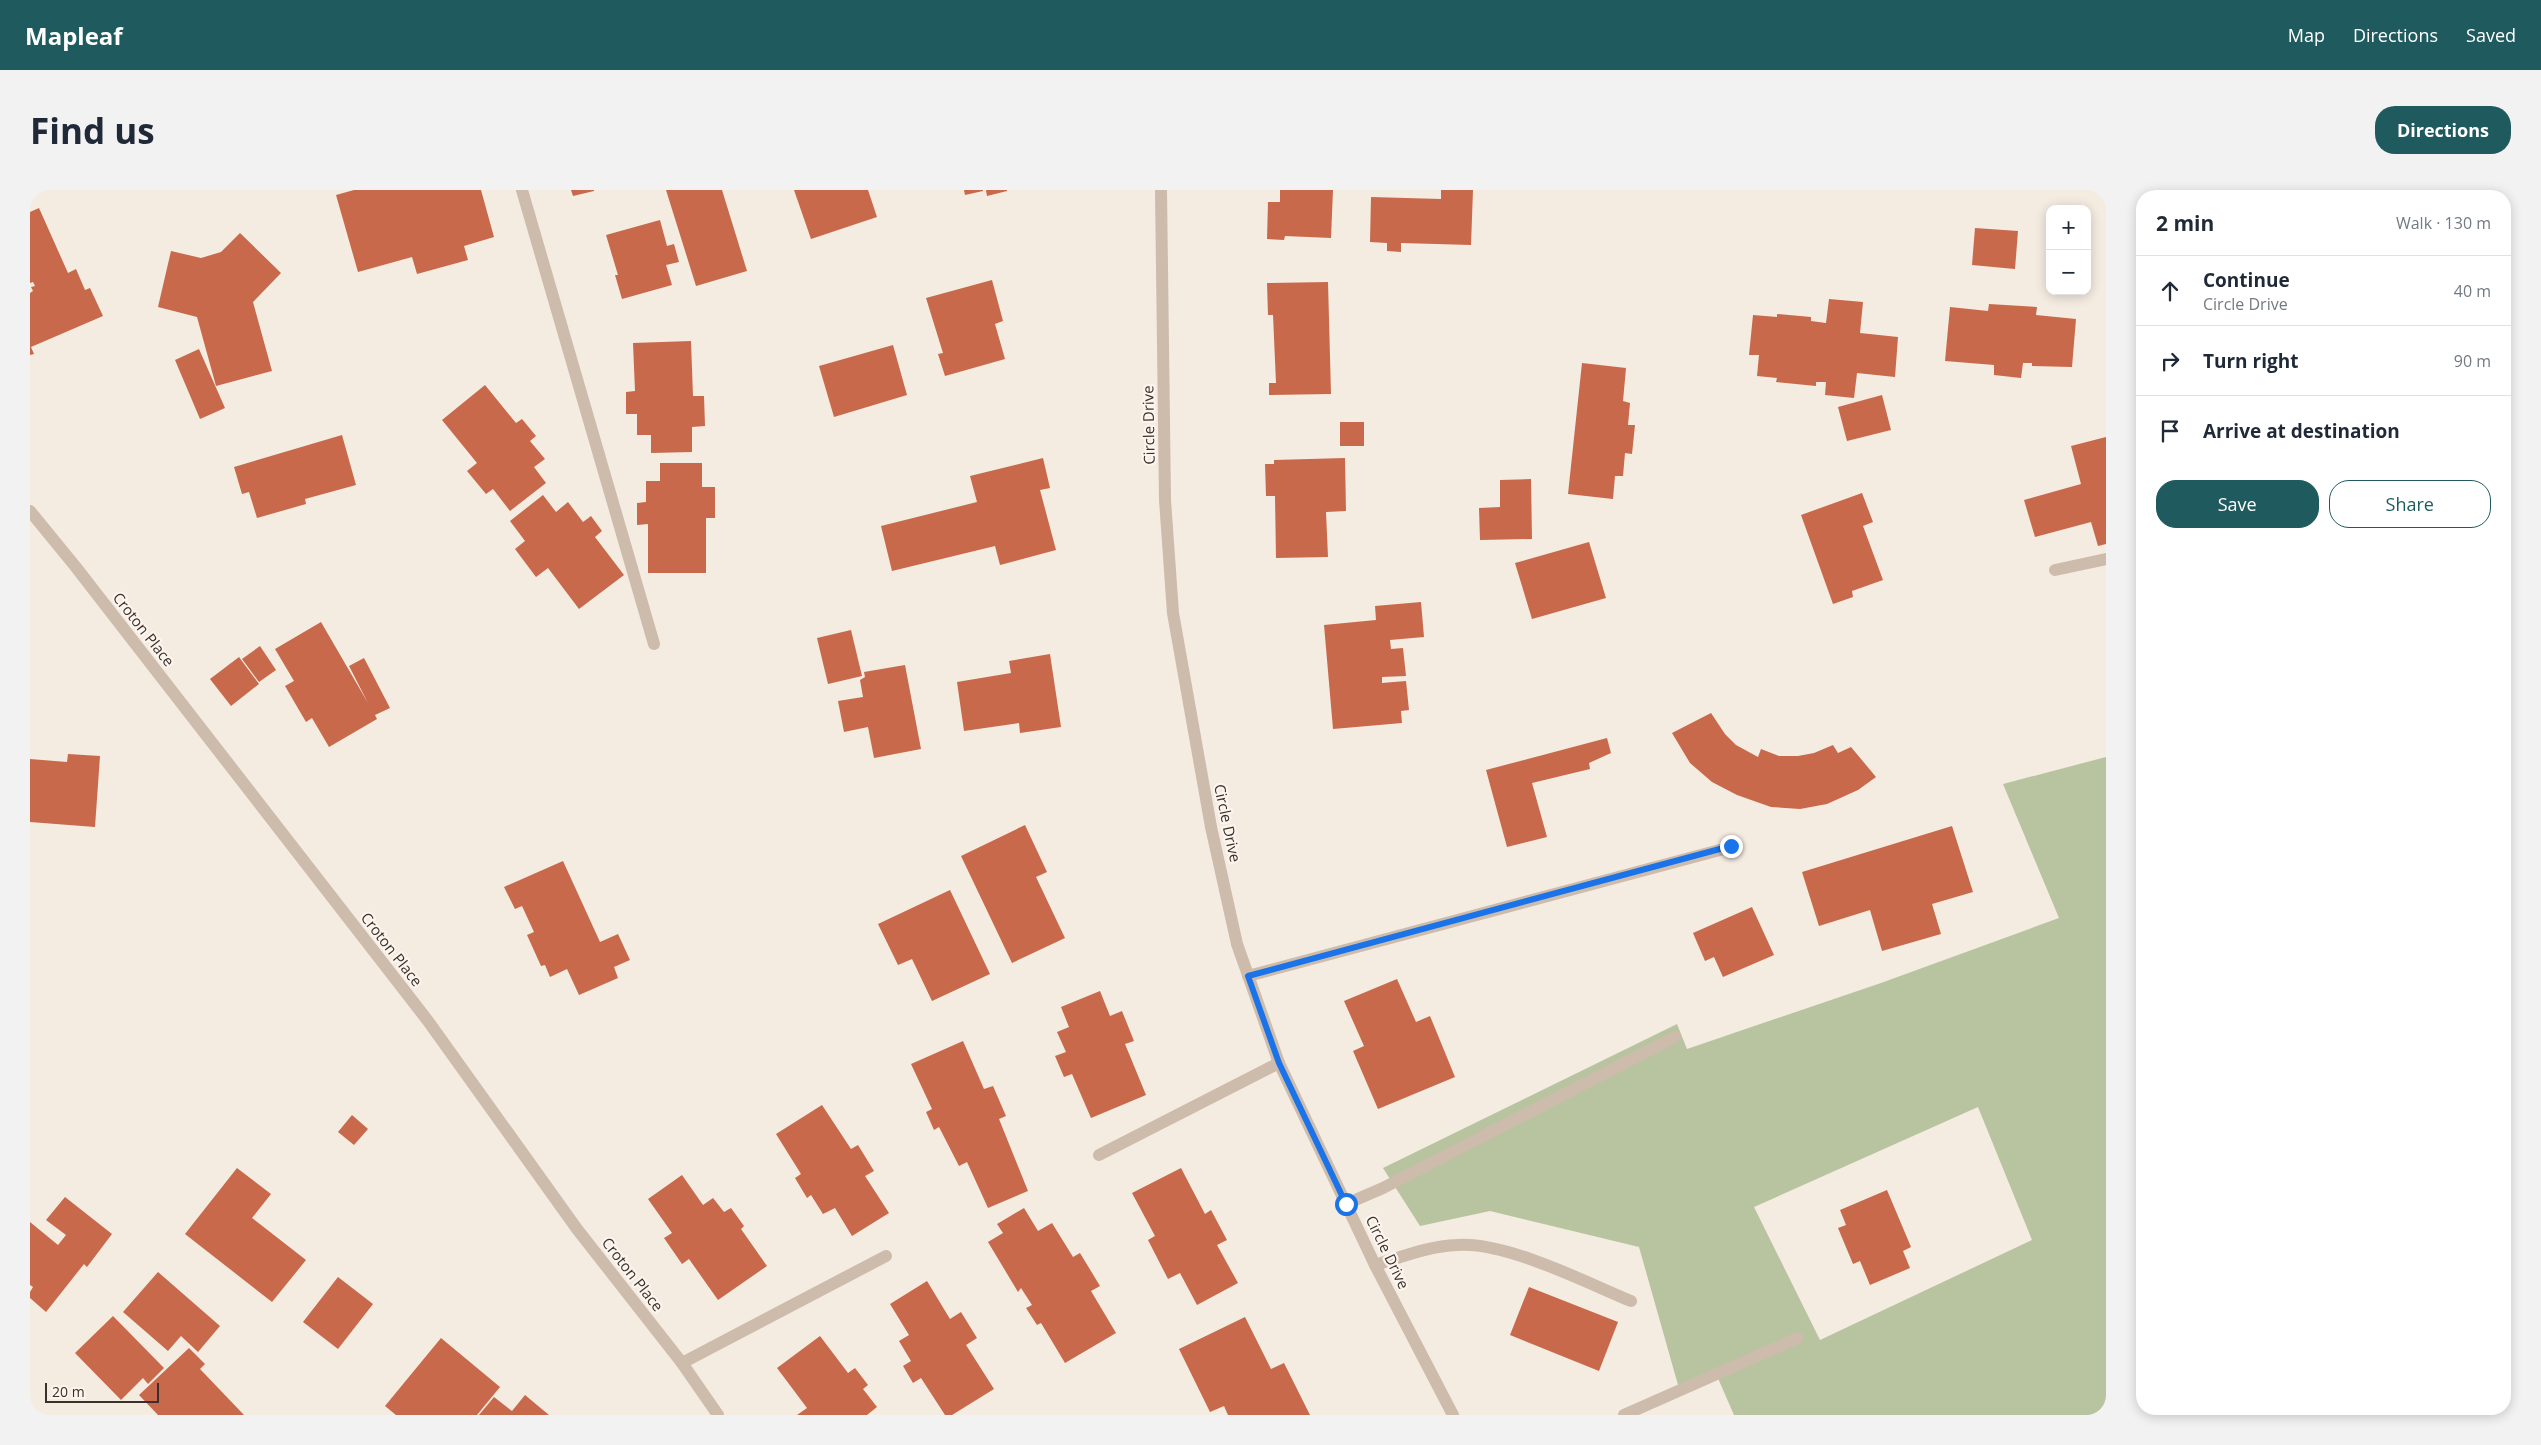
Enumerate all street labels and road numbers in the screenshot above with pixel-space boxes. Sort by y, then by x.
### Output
street label: Circle Drive [1137,385,1159,465]
street label: Croton Place [109,588,179,670]
street label: Circle Drive [1210,782,1246,864]
street label: Croton Place [357,908,427,990]
street label: Circle Drive [1362,1212,1414,1292]
street label: Croton Place [598,1233,668,1315]

